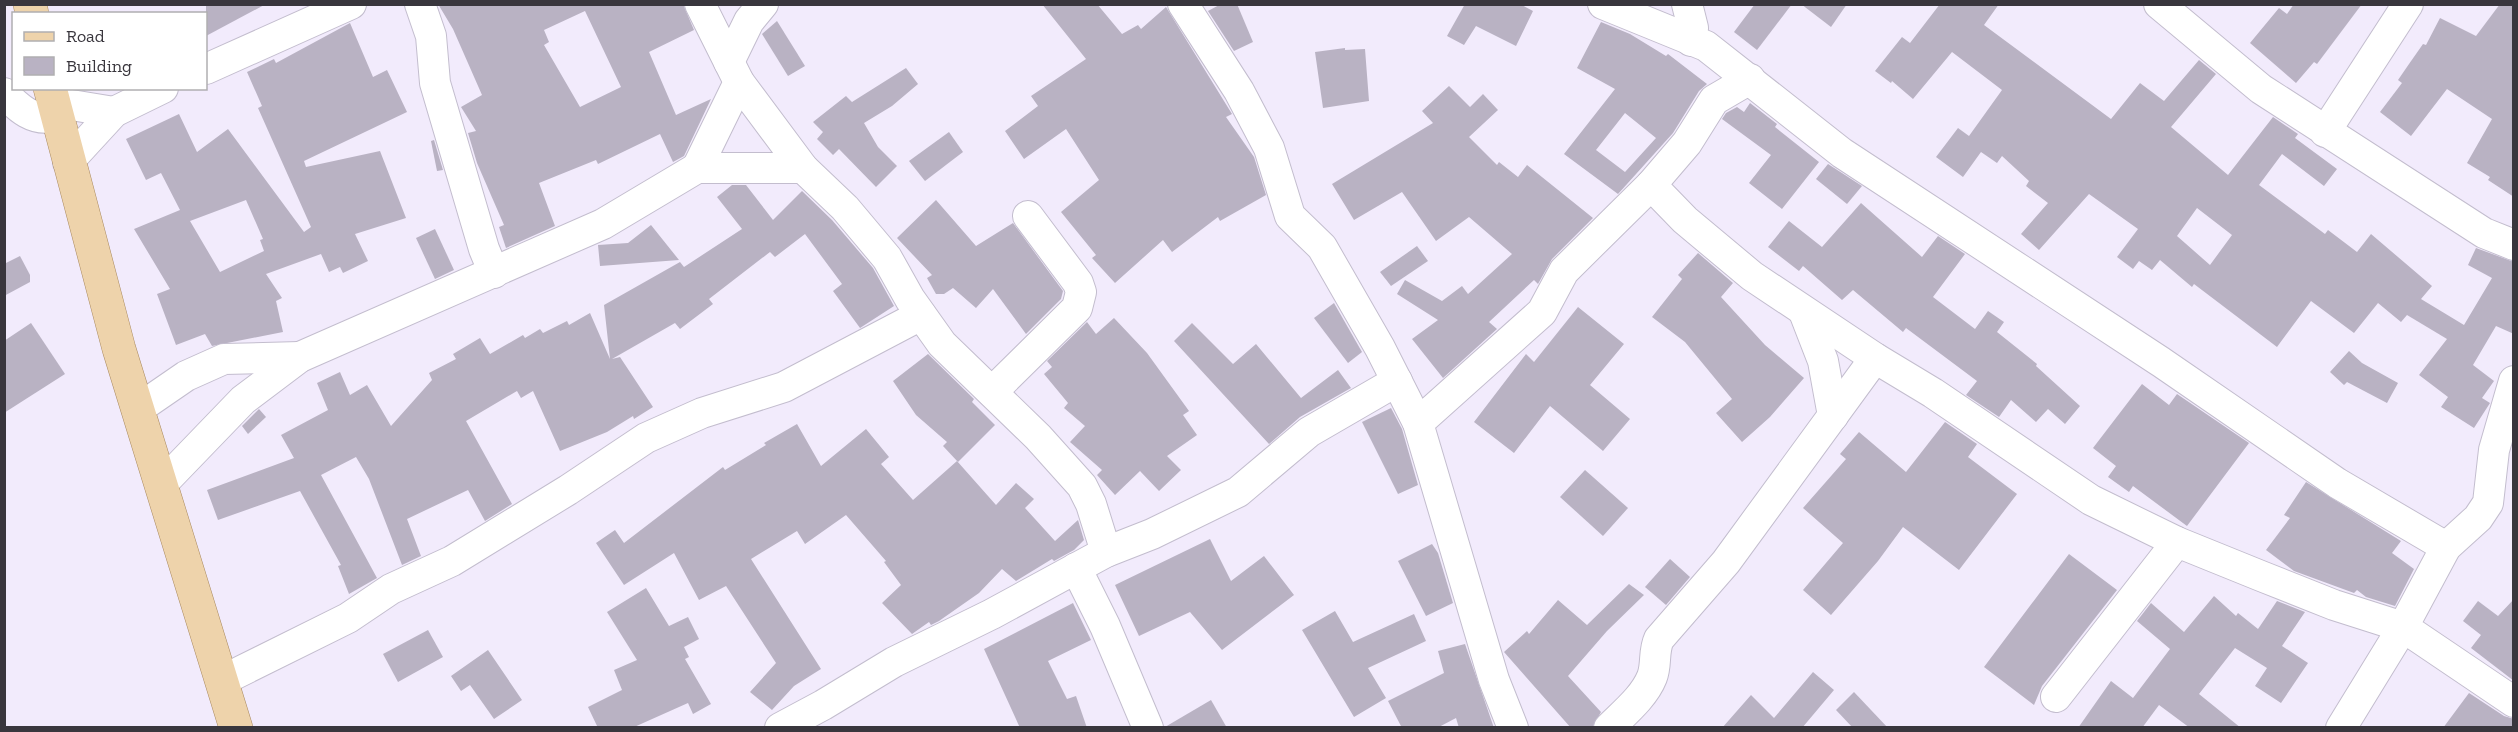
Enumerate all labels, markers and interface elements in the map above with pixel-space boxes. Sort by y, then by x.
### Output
legend [12,12,207,90]
text: Road [66,25,105,47]
text: Building [66,55,132,77]

